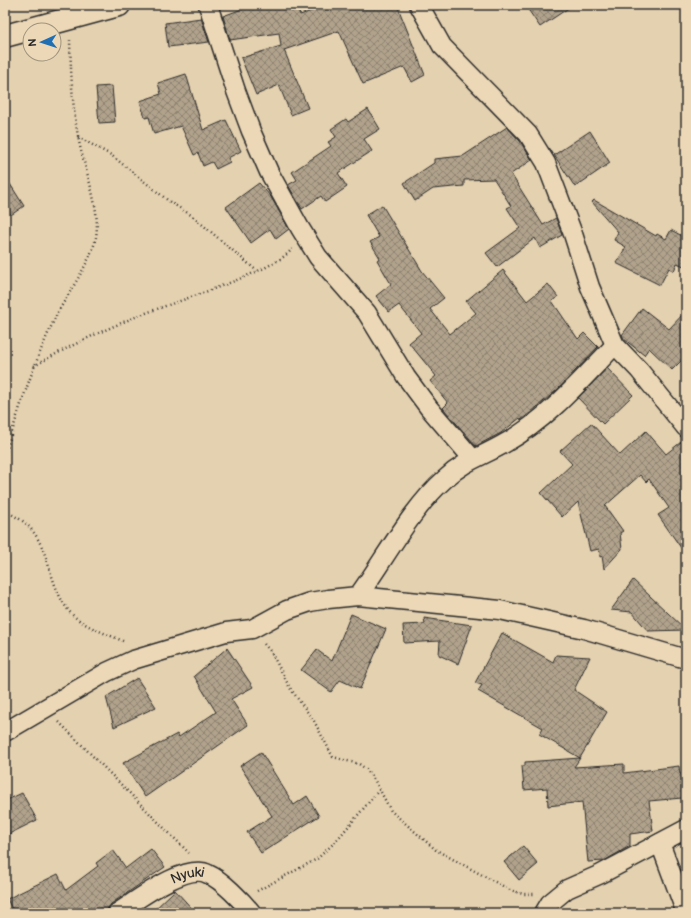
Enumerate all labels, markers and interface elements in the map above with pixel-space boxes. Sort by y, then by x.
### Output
north arrow [22,22,62,62]
text: N [26,38,39,47]
street label: Nyuki [168,863,206,887]

